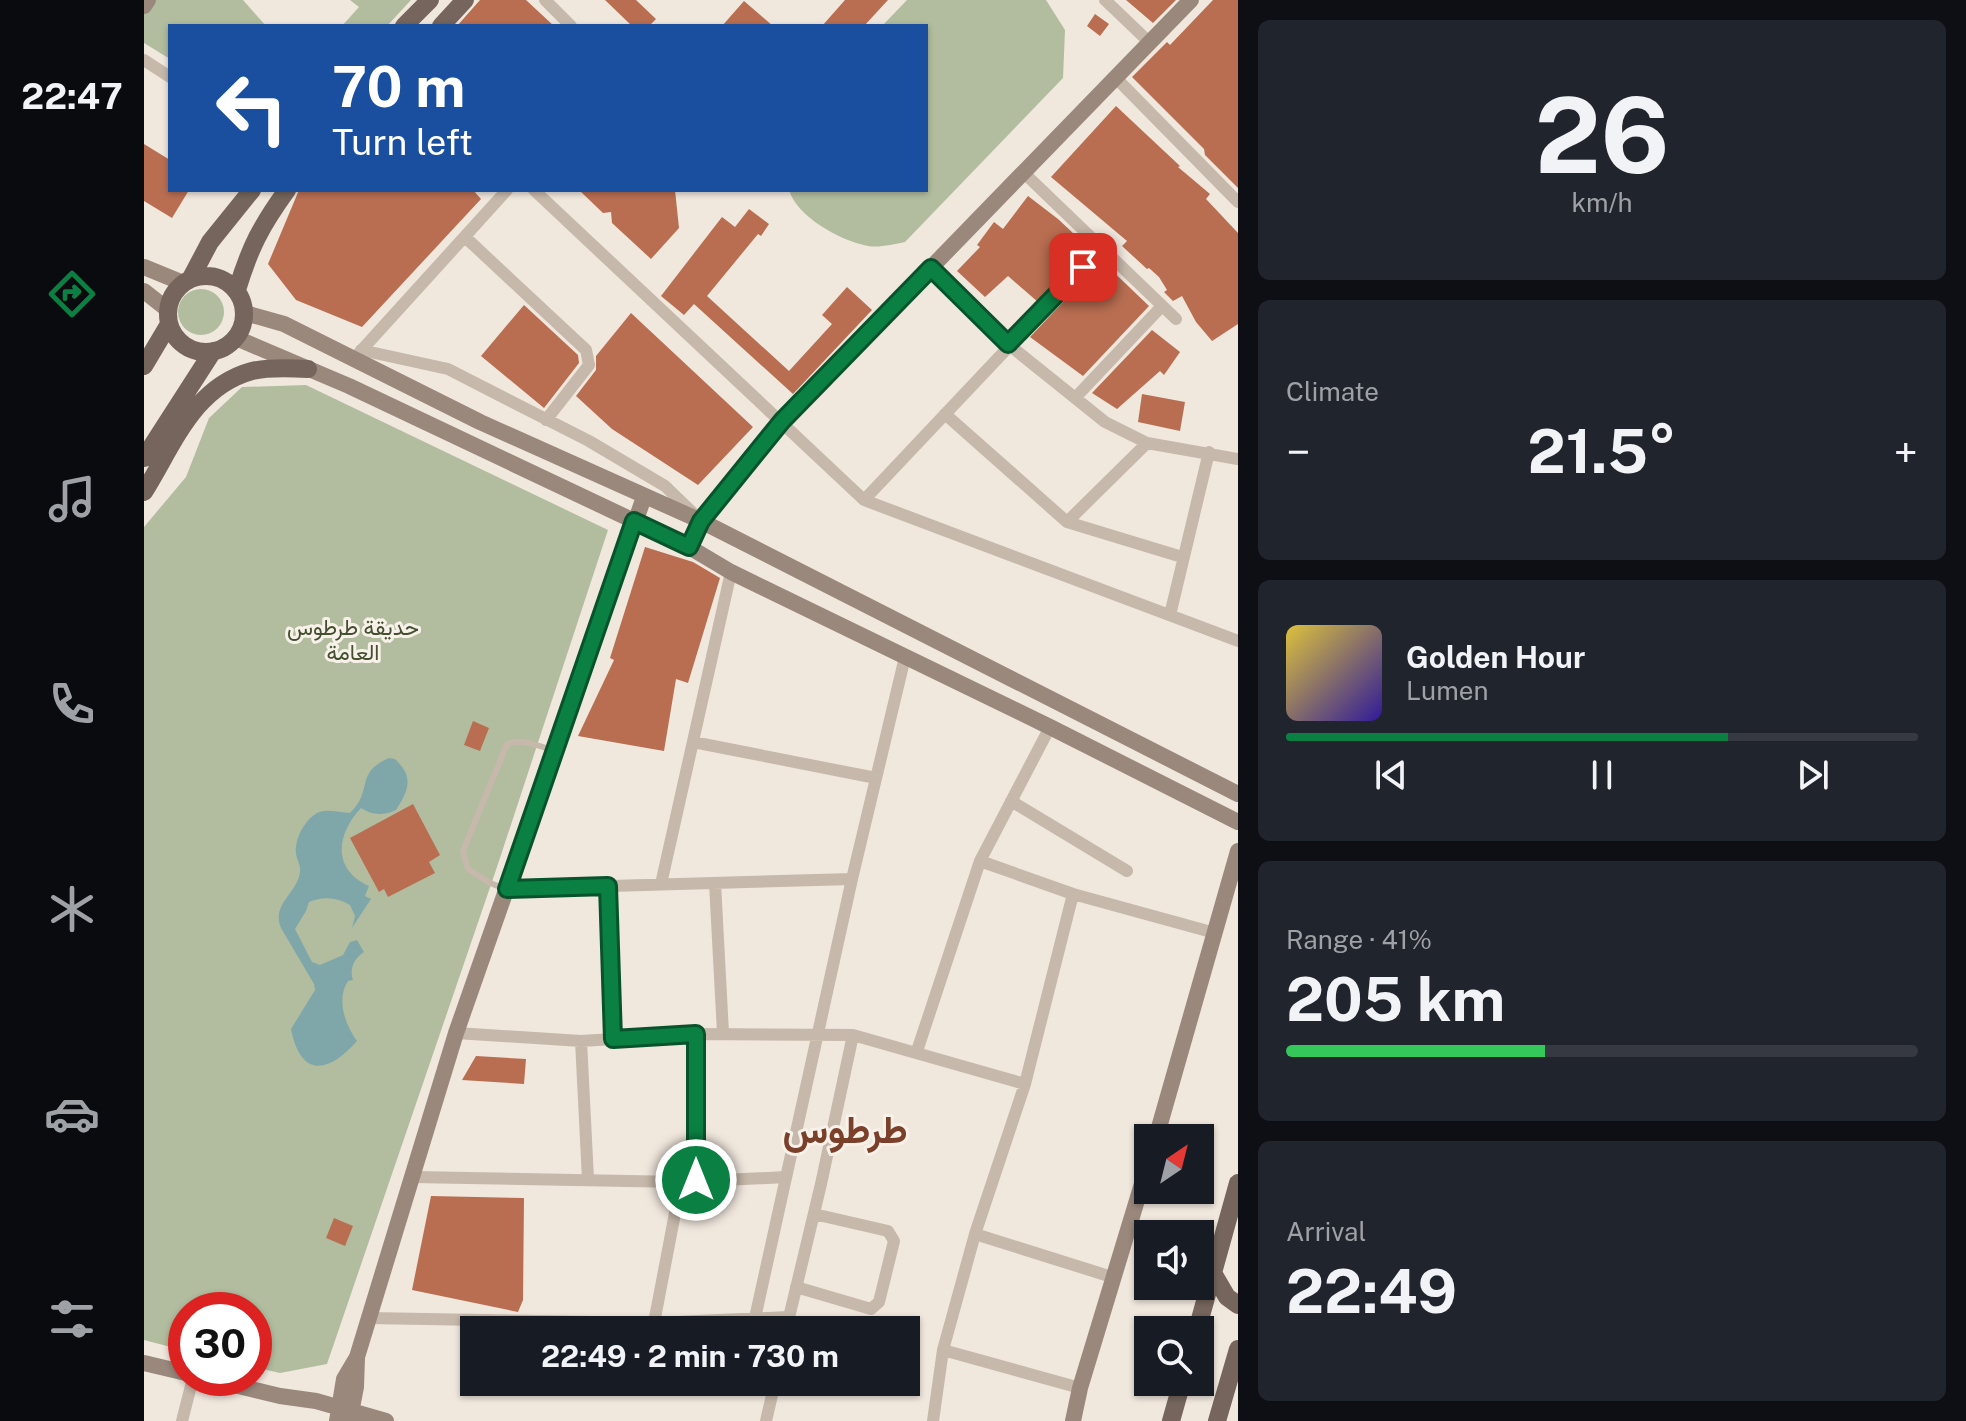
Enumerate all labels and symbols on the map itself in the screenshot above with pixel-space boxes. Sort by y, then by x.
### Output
pin [1049,233,1117,301]
park label: حديقة طرطوس العامة [287,614,419,665]
district label: طرطوس [782,1107,908,1154]
north arrow [1134,1124,1214,1204]
position arrow [654,1138,738,1222]
speed limit sign: 30 [168,1292,272,1396]

